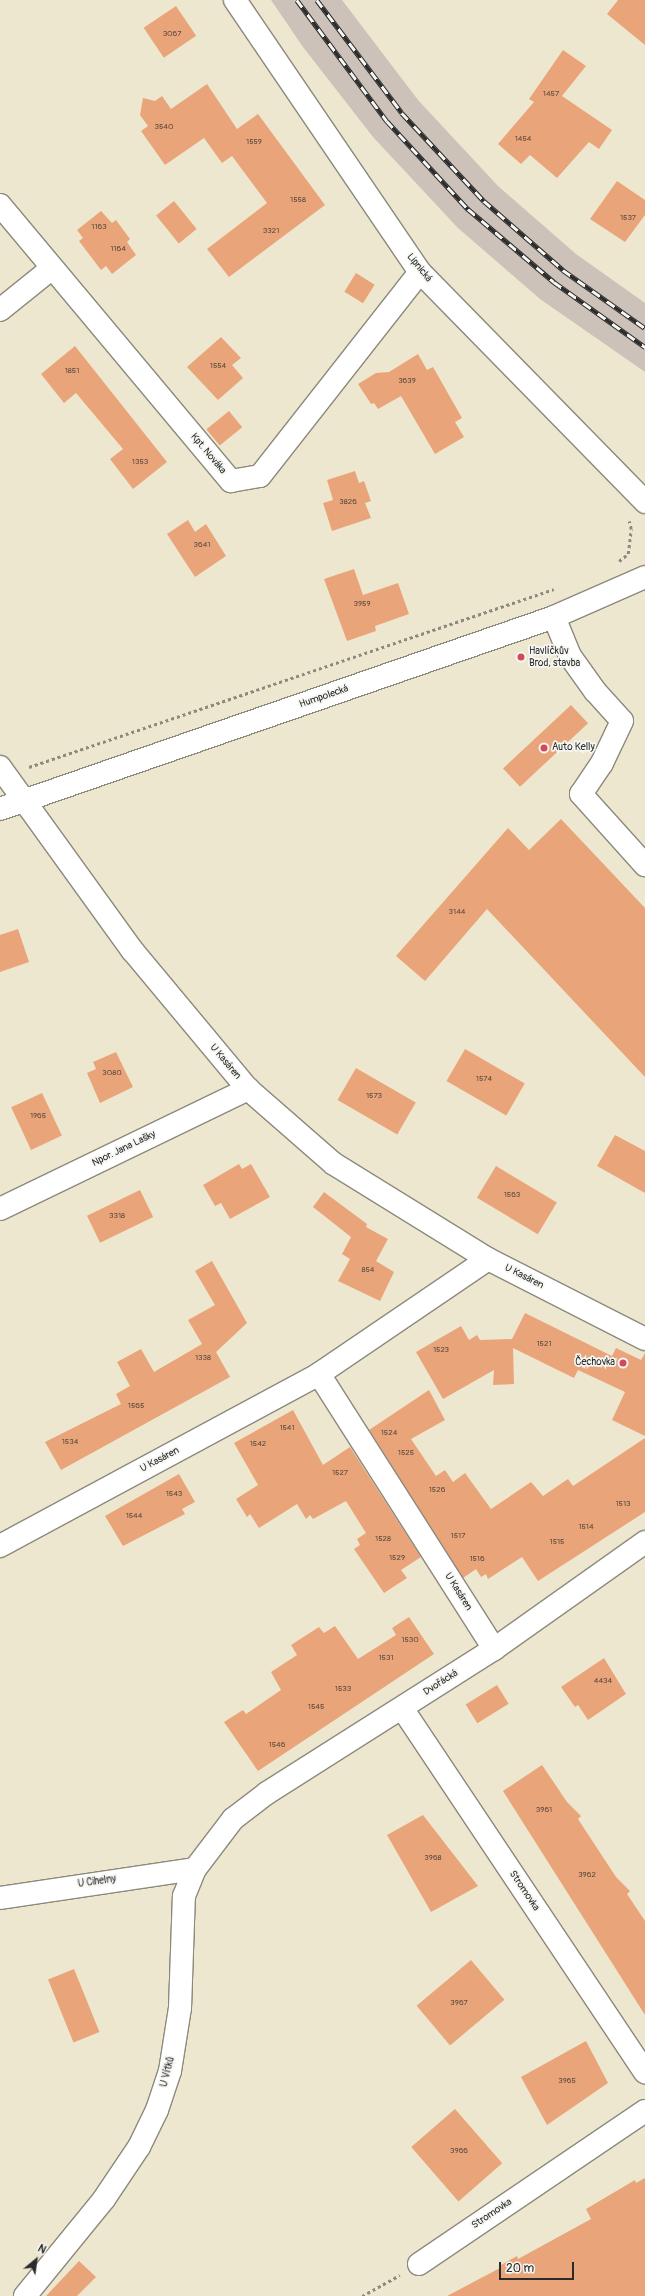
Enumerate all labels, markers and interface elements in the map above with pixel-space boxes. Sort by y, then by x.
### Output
house number: 3067 [163,29,181,39]
house number: 1457 [543,89,559,99]
house number: 3540 [155,122,173,132]
house number: 1454 [515,134,531,144]
house number: 1559 [246,137,262,147]
house number: 1558 [290,195,306,205]
house number: 1537 [620,213,636,223]
house number: 1163 [91,222,107,232]
house number: 3321 [263,226,279,236]
house number: 1164 [110,244,126,254]
street label: Lipnická [404,251,434,285]
house number: 1554 [210,361,226,371]
house number: 1851 [65,366,79,376]
house number: 3639 [398,376,416,386]
street label: Kpt. Nováka [188,431,228,477]
house number: 1353 [132,457,148,467]
house number: 3826 [339,497,357,507]
house number: 3641 [194,540,210,550]
house number: 3959 [353,599,371,609]
place label: Havlíčkův Brod, stavba [529,645,580,668]
marker: Havlíčkův Brod, stavba [516,652,526,662]
street label: Humpolecká [298,683,350,711]
place label: Auto Kelly [552,742,595,754]
marker: Auto Kelly [539,743,549,753]
house number: 3144 [449,907,465,917]
street label: U Kasáren [207,1042,243,1082]
house number: 3080 [102,1068,122,1078]
house number: 1574 [476,1074,492,1084]
house number: 1573 [366,1091,382,1101]
house number: 1965 [30,1111,46,1121]
street label: Npor. Jana Lašky [90,1128,158,1170]
house number: 1563 [504,1190,520,1200]
house number: 3318 [109,1211,125,1221]
street label: U Kasáren [502,1262,546,1292]
house number: 854 [361,1265,375,1275]
house number: 1521 [536,1339,552,1349]
house number: 1523 [433,1345,449,1355]
house number: 1338 [195,1353,211,1363]
place label: Čechovka [575,1357,615,1369]
marker: Čechovka [618,1358,628,1368]
house number: 1565 [128,1401,144,1411]
house number: 1541 [279,1423,295,1433]
house number: 1524 [381,1428,397,1438]
house number: 1534 [62,1437,78,1447]
house number: 1542 [250,1439,266,1449]
street label: U Kasáren [138,1445,182,1475]
house number: 1525 [398,1448,414,1458]
house number: 1527 [332,1468,348,1478]
house number: 1526 [429,1485,445,1495]
house number: 1543 [166,1489,182,1499]
house number: 1513 [615,1499,631,1509]
house number: 1544 [126,1511,142,1521]
house number: 1514 [578,1522,594,1532]
house number: 1517 [451,1531,465,1541]
house number: 1528 [375,1534,391,1544]
house number: 1515 [550,1537,564,1547]
house number: 1529 [389,1553,405,1563]
house number: 1516 [469,1554,485,1564]
street label: U Kasáren [442,1571,474,1613]
house number: 1530 [401,1635,419,1645]
house number: 1531 [378,1653,394,1663]
street label: Dvořácká [422,1667,460,1699]
house number: 4434 [594,1676,612,1686]
house number: 1533 [335,1684,351,1694]
house number: 1545 [308,1702,324,1712]
house number: 1546 [269,1740,285,1750]
house number: 3961 [536,1805,552,1815]
house number: 3968 [424,1853,442,1863]
street label: Stromovka [506,1869,542,1913]
house number: 3962 [578,1870,596,1880]
street label: U Cihelny [77,1873,117,1891]
house number: 3967 [450,1998,468,2008]
street label: U Vítků [158,2056,178,2088]
house number: 3965 [558,2076,576,2086]
house number: 3966 [450,2146,468,2156]
street label: Stromovka [470,2196,514,2232]
north arrow [16,2240,56,2280]
text: N [36,2242,48,2257]
scale bar [501,2254,576,2280]
text: 20 m [506,2261,534,2276]

